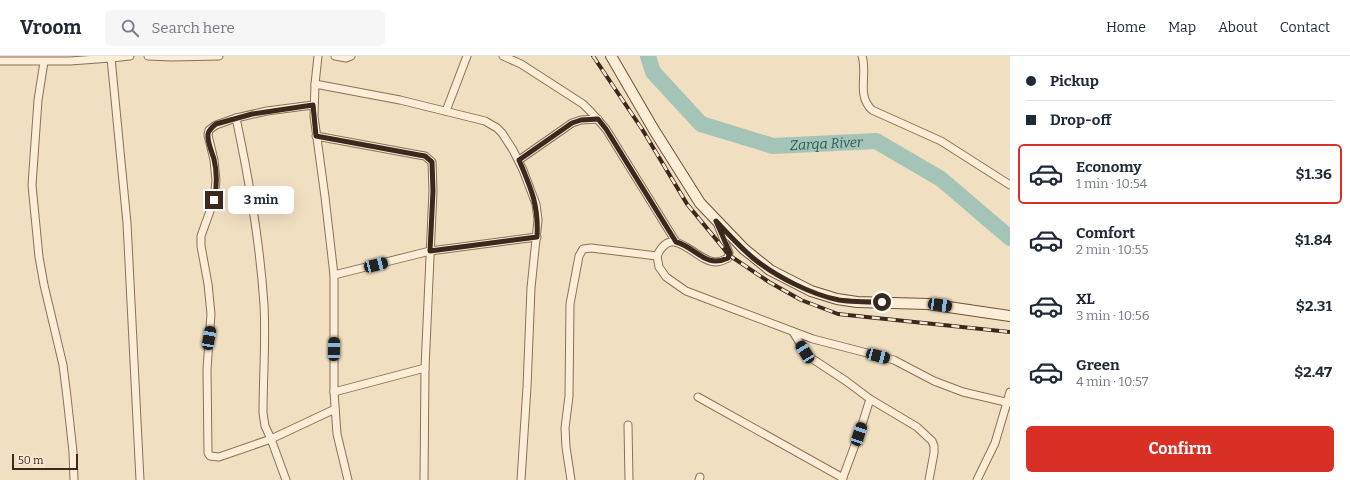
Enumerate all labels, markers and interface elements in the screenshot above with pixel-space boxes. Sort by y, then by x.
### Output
search box [105,10,385,46]
text: Vroom [20,16,81,39]
icon: search [119,17,141,39]
text: Search here [151,19,235,37]
text: Home [1106,19,1146,36]
text: Map [1168,19,1196,36]
text: About [1218,19,1258,36]
text: Contact [1280,19,1330,36]
text: Pickup [1050,72,1099,90]
text: Drop-off [1050,111,1111,129]
water label: Zarqa River [789,134,864,154]
icon: car [1028,156,1064,192]
text: Economy [1076,158,1142,176]
text: $1.36 [1295,165,1332,183]
text: 1 min · 10:54 [1076,176,1147,191]
callout: 3 min [228,186,294,214]
route end [205,191,223,209]
text: 3 min [244,192,278,207]
icon: car [1028,222,1064,258]
text: Comfort [1076,224,1135,242]
text: $1.84 [1295,231,1332,249]
text: 2 min · 10:55 [1076,242,1148,257]
car [363,256,389,274]
icon: car [1028,288,1064,324]
text: XL [1076,290,1095,308]
route start [873,293,891,311]
car [927,297,953,313]
text: $2.31 [1296,297,1332,315]
text: 3 min · 10:56 [1076,308,1149,323]
car [201,325,217,351]
car [328,337,340,361]
car [794,339,816,365]
car [865,347,891,365]
icon: car [1028,354,1064,390]
text: Green [1076,356,1120,374]
text: $2.47 [1294,363,1332,381]
text: 4 min · 10:57 [1076,374,1148,389]
car [850,421,868,447]
button: Confirm [1026,426,1334,472]
scale bar [12,452,78,471]
text: 50 m [18,454,44,467]

